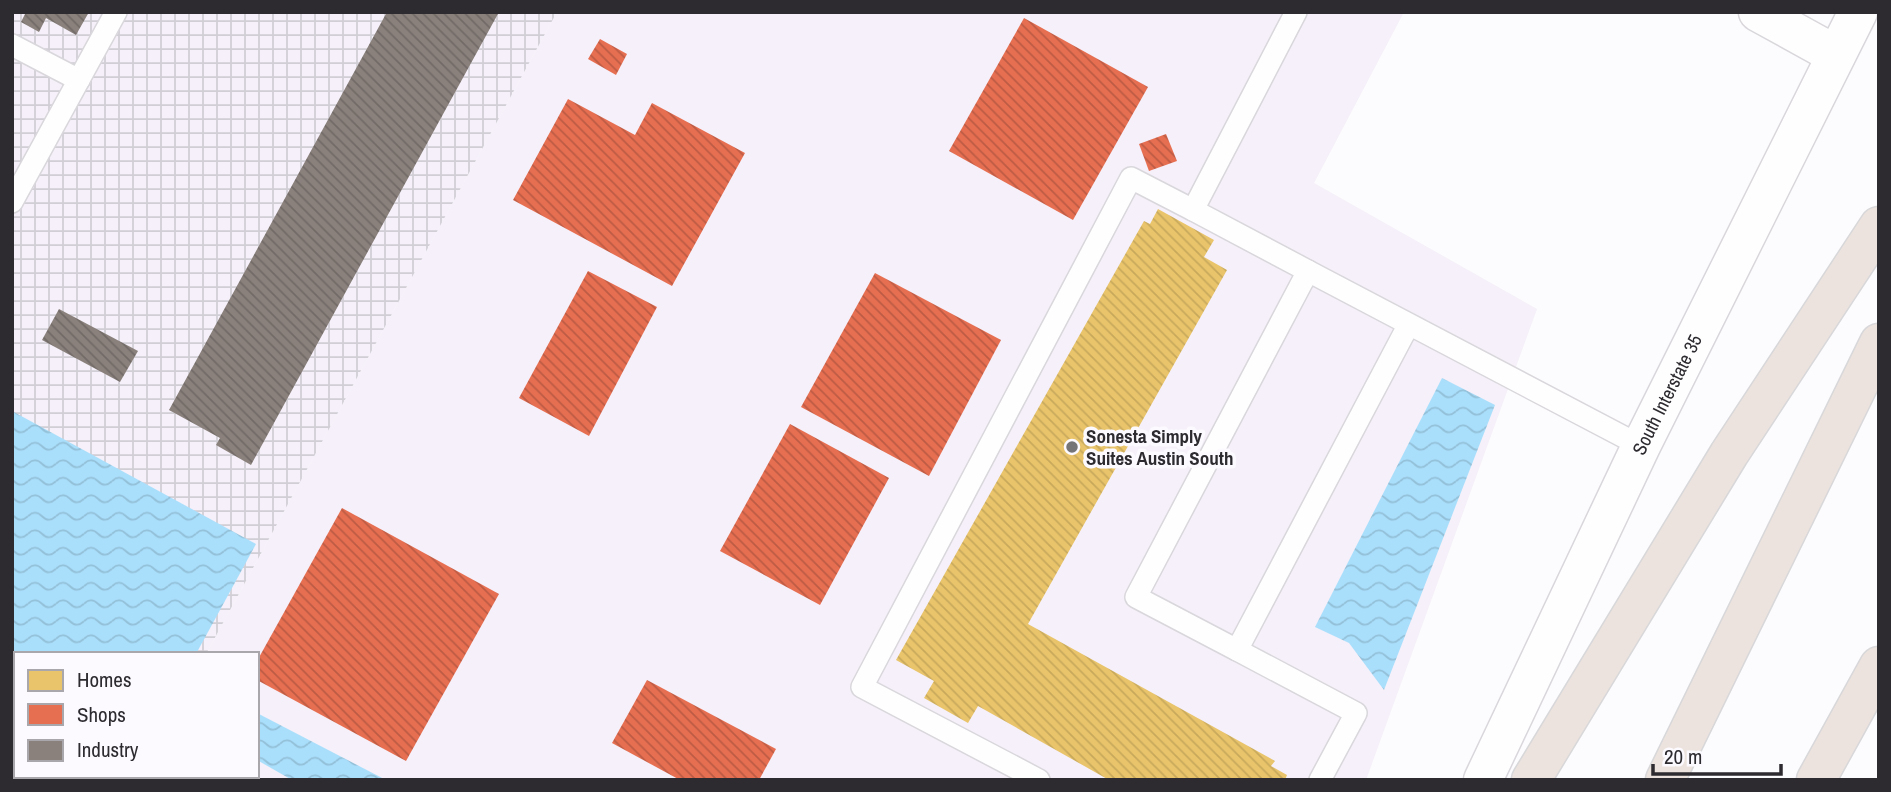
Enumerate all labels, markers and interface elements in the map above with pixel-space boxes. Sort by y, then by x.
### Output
street label: South Interstate 35 [1626,329,1708,459]
place label: Sonesta Simply Suites Austin South [1086,423,1233,471]
marker: Sonesta Simply Suites Austin South [1064,439,1080,455]
legend [14,652,259,778]
text: Homes [77,665,132,694]
text: Shops [77,700,126,729]
scale bar [1653,732,1781,776]
text: Industry [77,735,139,764]
text: 20 m [1664,742,1702,771]

